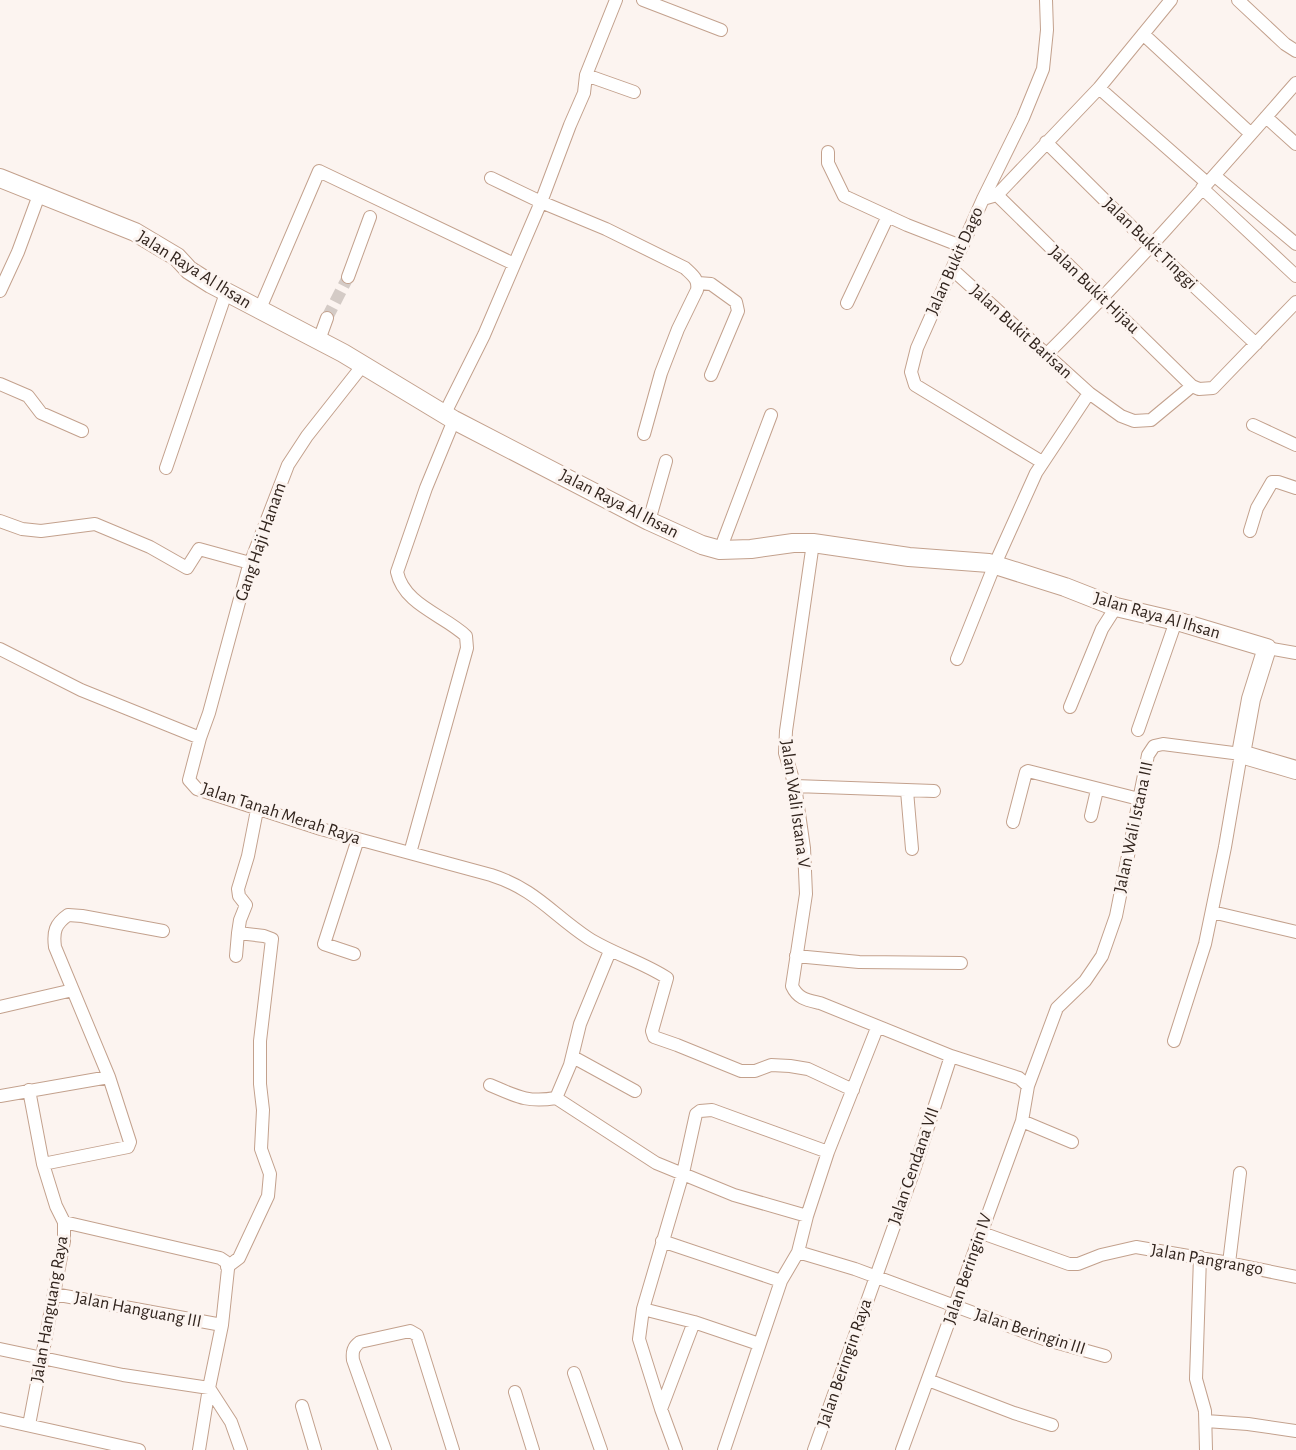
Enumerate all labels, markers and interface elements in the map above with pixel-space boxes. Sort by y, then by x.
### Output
street label: Jalan Bukit Tinggi [1100,195,1200,293]
street label: Jalan Bukit Dago [923,204,987,318]
street label: Jalan Raya Al Ihsan [134,228,254,312]
street label: Jalan Bukit Hijau [1046,243,1142,337]
street label: Jalan Bukit Barisan [966,282,1076,382]
street label: Jalan Raya Al Ihsan [557,466,681,542]
street label: Gang Haji Hanam [232,480,290,604]
street label: Jalan Raya Al Ihsan [1092,589,1222,643]
street label: Jalan Wali Istana V [777,739,813,870]
street label: Jalan Wali Istana III [1111,760,1157,894]
street label: Jalan Tanah Merah Raya [199,780,363,848]
street label: Jalan Cendana VII [886,1105,942,1227]
street label: Jalan Beringin IV [941,1211,996,1327]
street label: Jalan Hanguang Raya [28,1234,72,1384]
street label: Jalan Pangrango [1149,1241,1265,1279]
street label: Jalan Hanguang III [73,1289,203,1331]
street label: Jalan Beringin Raya [815,1297,875,1429]
street label: Jalan Beringin III [972,1306,1088,1358]

